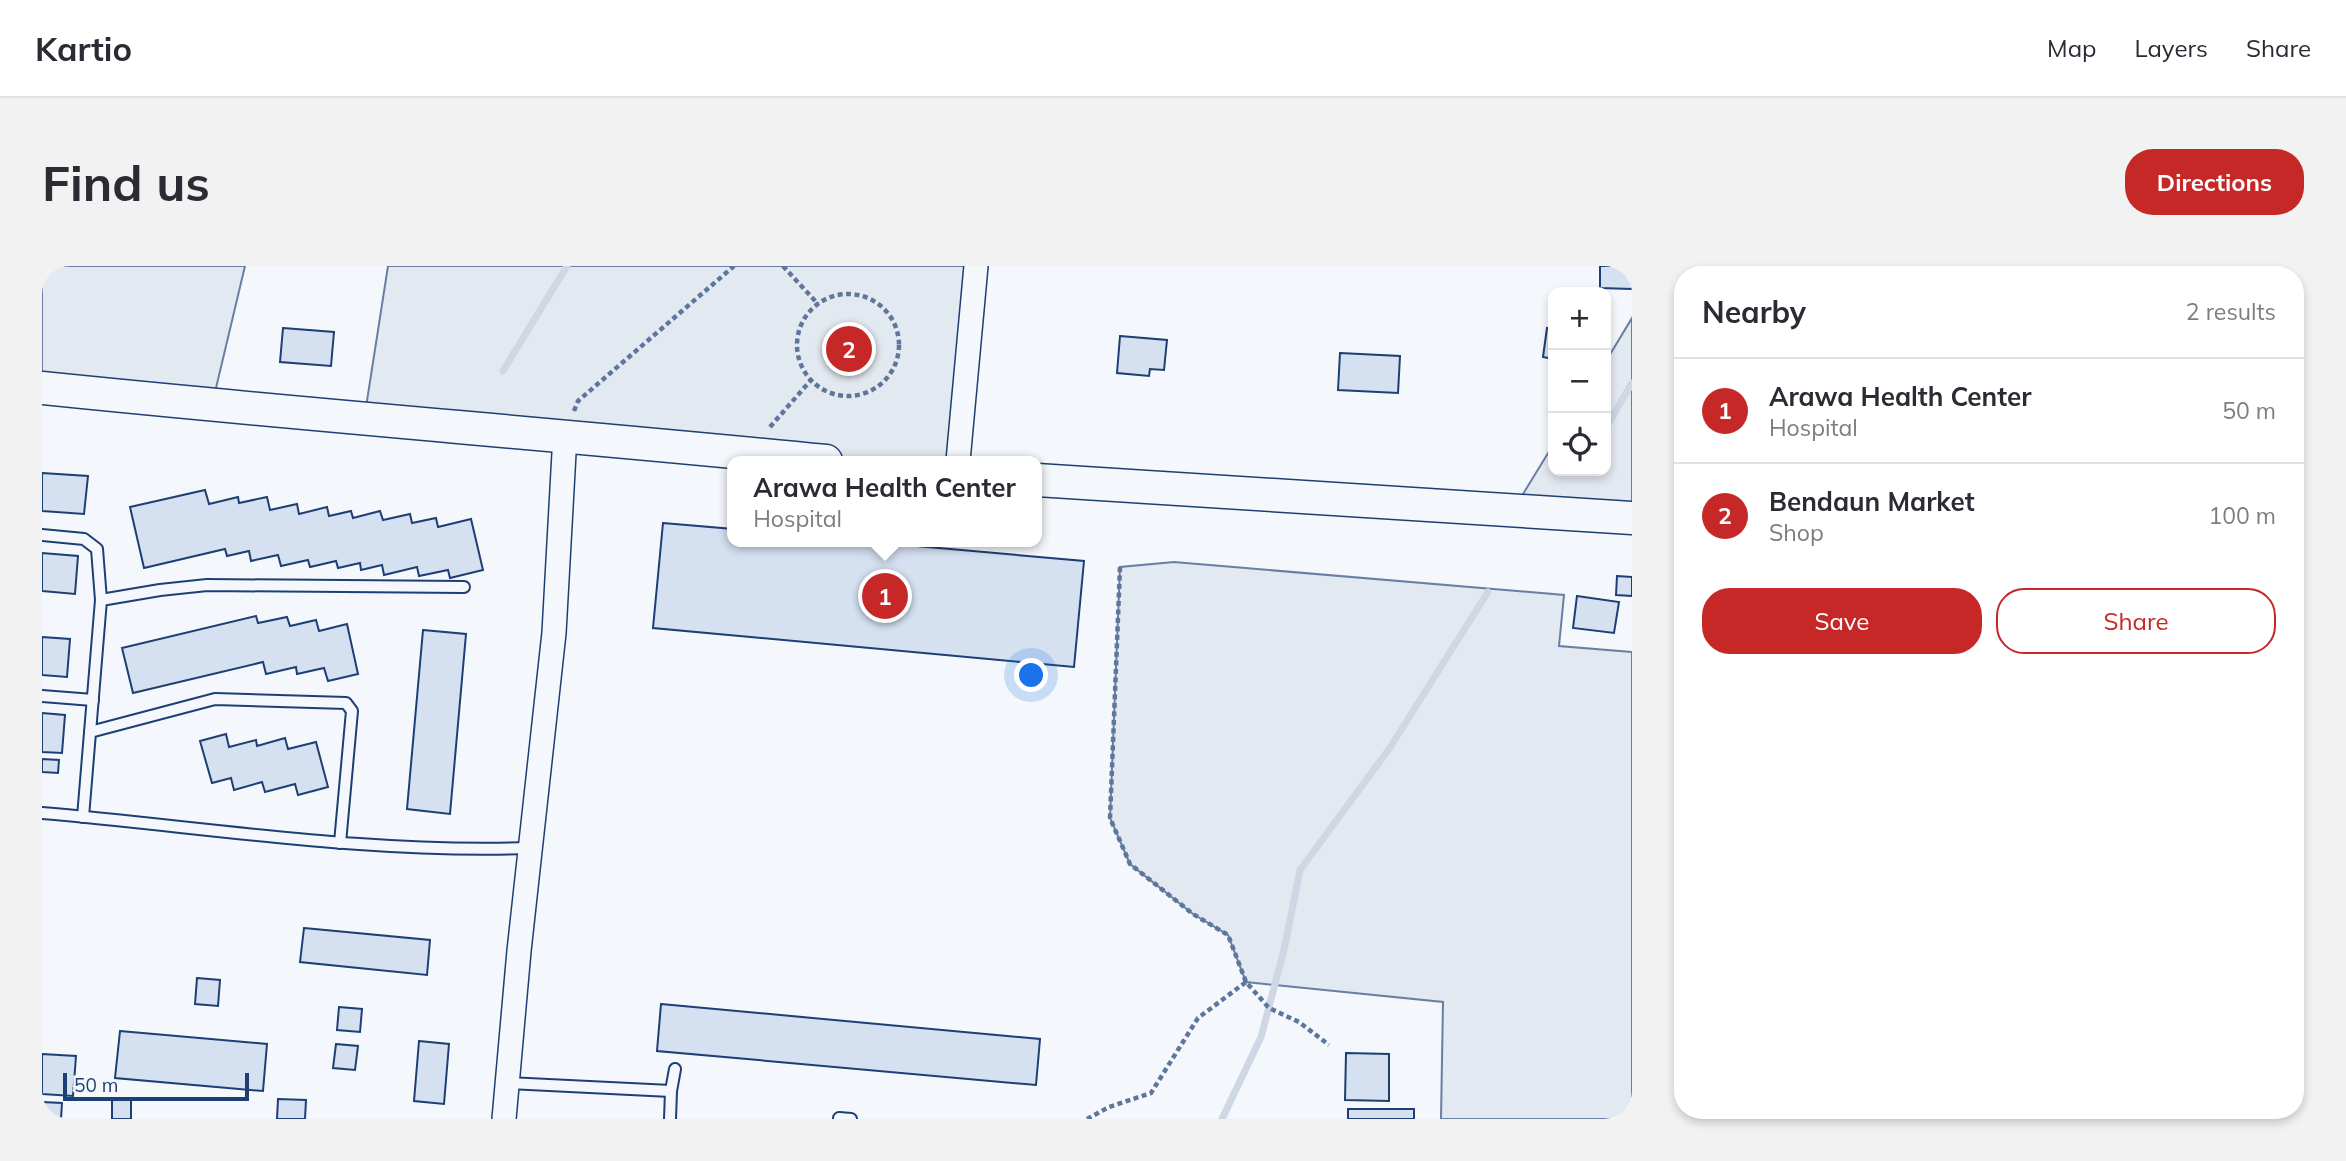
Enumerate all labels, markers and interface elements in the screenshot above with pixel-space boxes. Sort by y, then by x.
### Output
text: Kartio [35,28,132,69]
text: Map [2047,33,2096,63]
text: Layers [2134,33,2208,63]
text: Share [2246,33,2311,63]
button: Directions [2125,149,2304,215]
text: Find us [42,152,210,213]
map controls [1548,287,1611,476]
button: + [1548,287,1611,350]
text: Nearby [1702,293,1806,331]
text: 2 results [2186,297,2276,326]
pin: 2 [826,323,872,375]
button: − [1548,350,1611,413]
text: Arawa Health Center [1769,380,2031,413]
text: 1 [1718,396,1732,425]
text: 50 m [2222,396,2276,425]
button: locate [1548,413,1611,476]
text: Hospital [1769,413,1858,442]
popup [727,456,1042,547]
text: Arawa Health Center [753,471,1016,504]
text: Bendaun Market [1769,485,1975,518]
text: 2 [1718,501,1732,530]
text: 100 m [2208,501,2276,530]
text: Hospital [753,504,842,533]
text: Shop [1769,518,1824,547]
pin: 1 [862,570,908,622]
button: Save [1702,588,1982,654]
button: Share [1996,588,2276,654]
your location [1014,658,1048,692]
scale bar [63,1070,248,1102]
text: 50 m [74,1073,118,1097]

